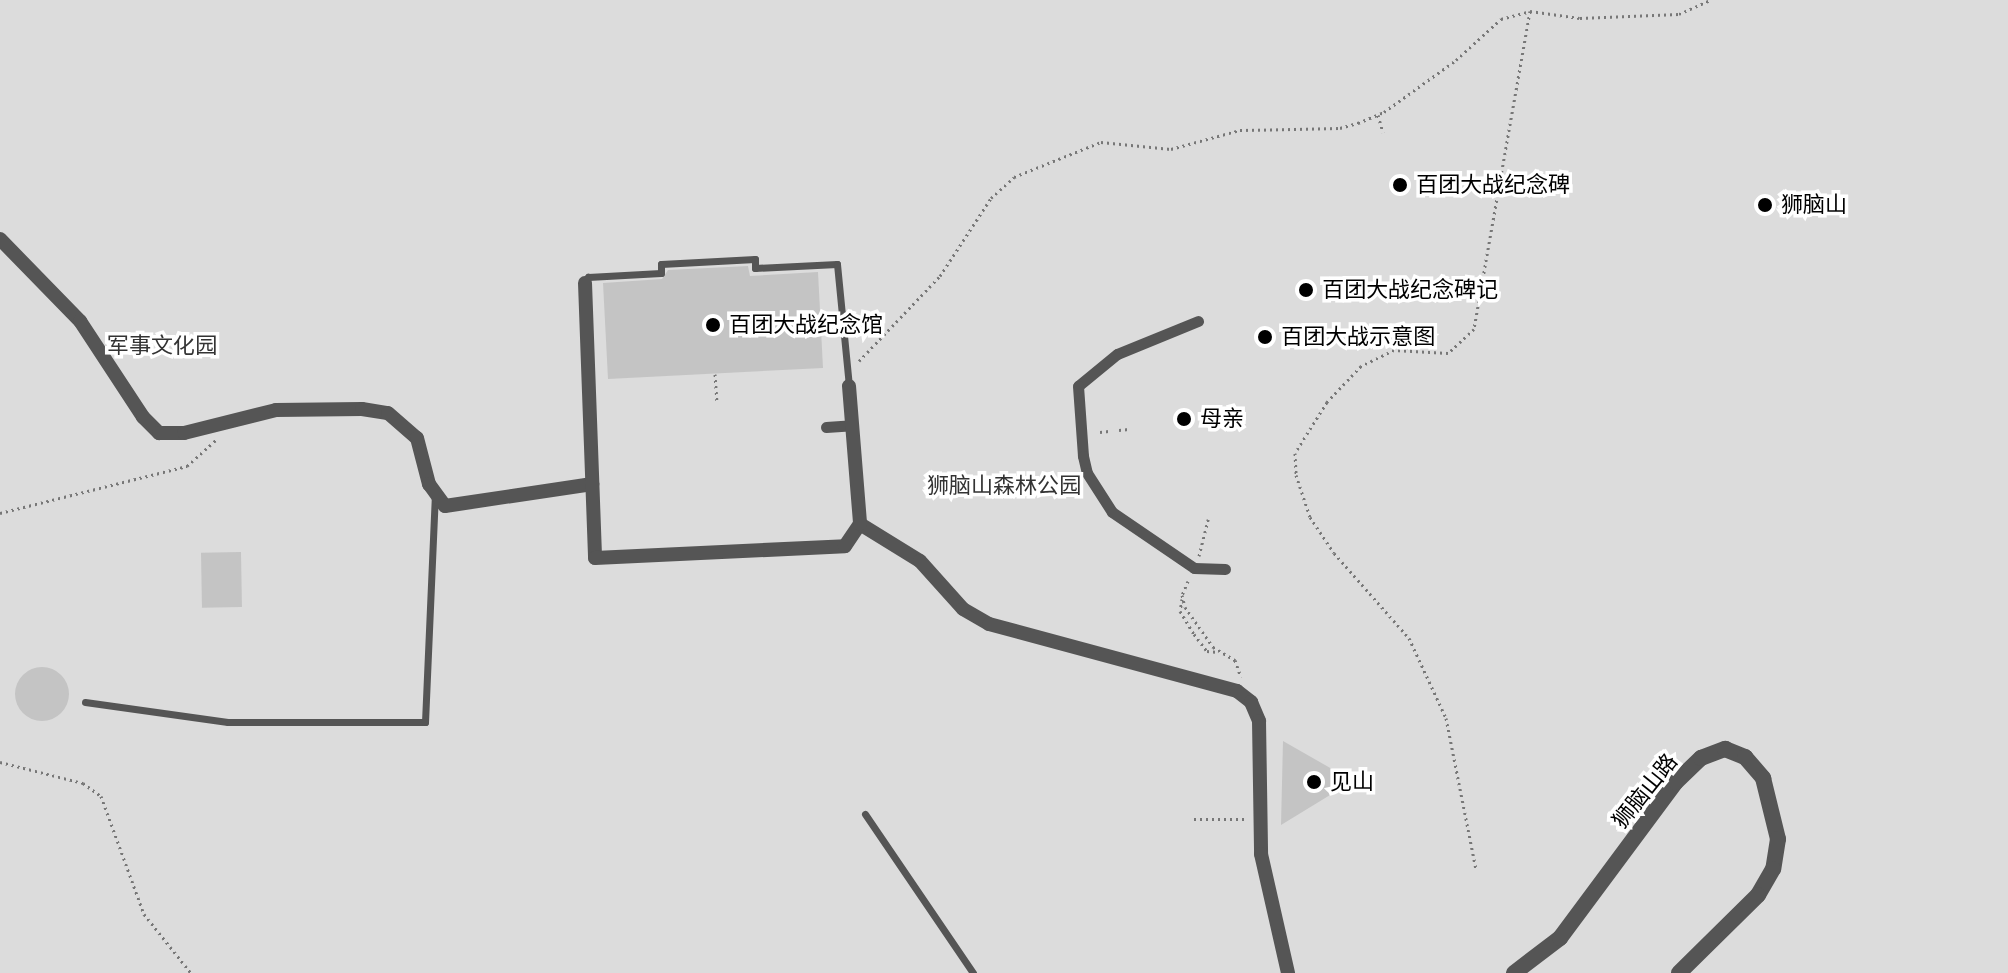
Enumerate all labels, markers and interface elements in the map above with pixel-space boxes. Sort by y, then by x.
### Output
place label: 百团大战纪念碑 [1416,172,1570,198]
marker: 百团大战纪念碑 [1391,176,1409,194]
place label: 狮脑山 [1781,192,1847,218]
marker: 狮脑山 [1756,196,1774,214]
place label: 百团大战纪念碑记 [1322,277,1498,303]
marker: 百团大战纪念碑记 [1297,281,1315,299]
place label: 百团大战纪念馆 [729,312,883,338]
marker: 百团大战纪念馆 [704,316,722,334]
place label: 百团大战示意图 [1281,324,1435,350]
marker: 百团大战示意图 [1256,328,1274,346]
park label: 军事文化园 [107,333,217,359]
place label: 母亲 [1200,406,1244,432]
marker: 母亲 [1175,410,1193,428]
park label: 狮脑山森林公园 [927,473,1081,499]
street label: 狮脑山路 [1607,748,1683,834]
place label: 见山 [1330,769,1374,795]
marker: 见山 [1305,773,1323,791]

